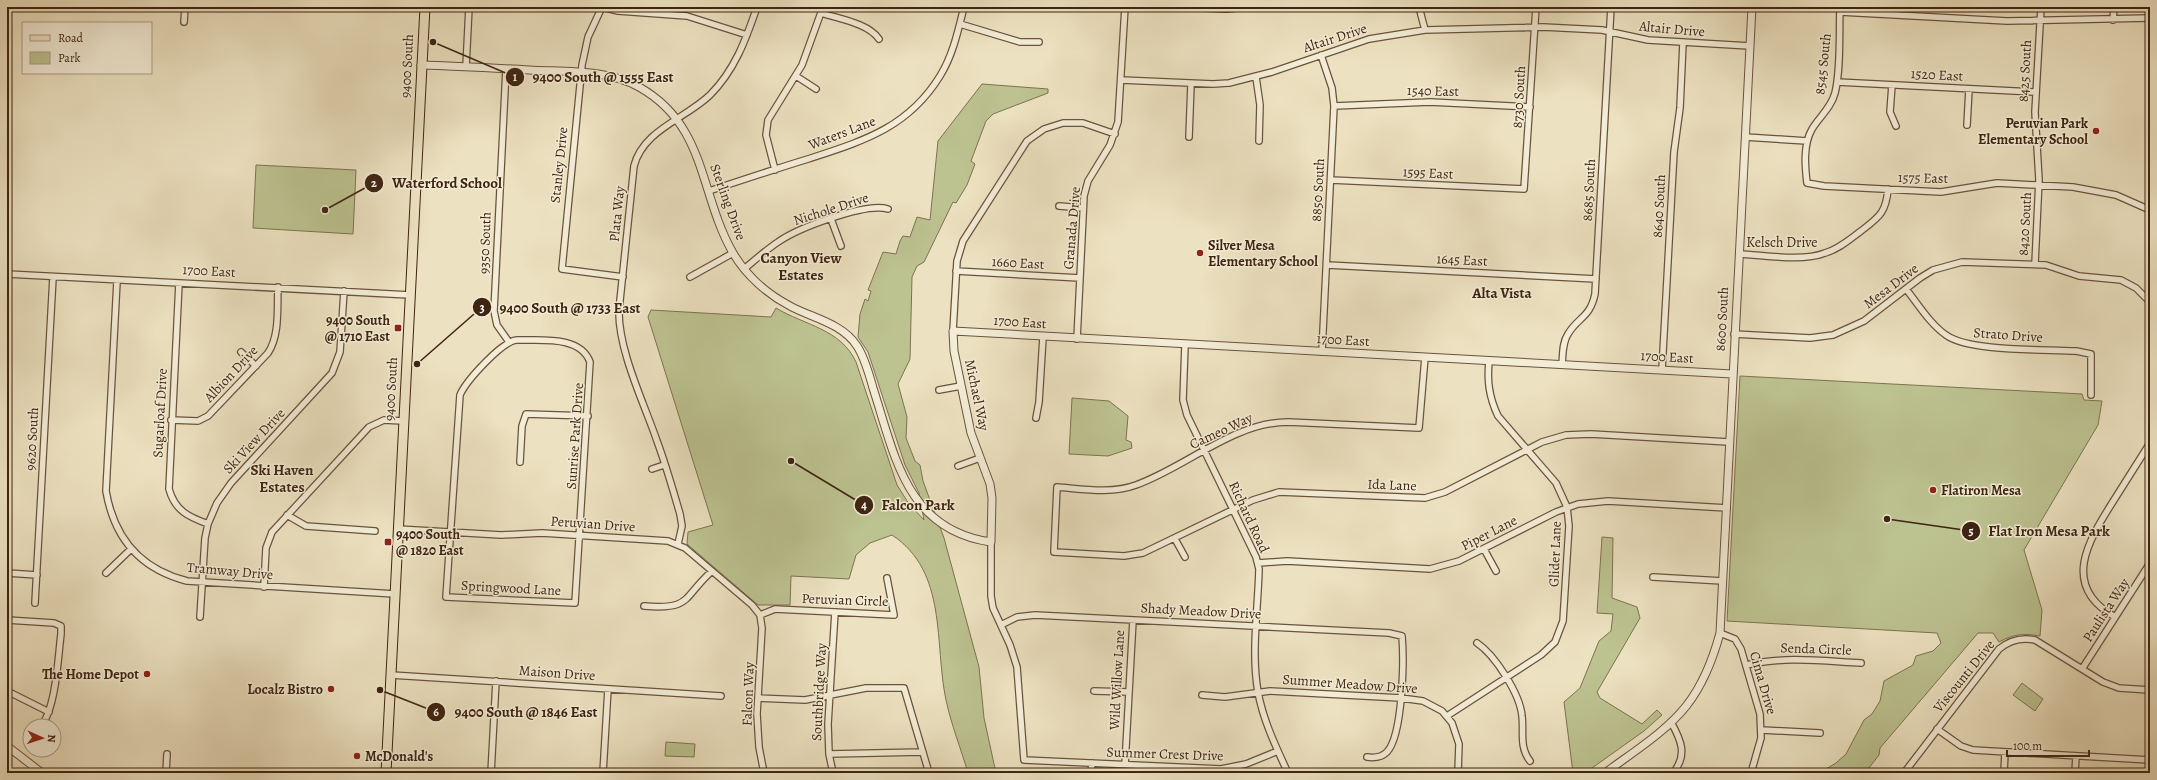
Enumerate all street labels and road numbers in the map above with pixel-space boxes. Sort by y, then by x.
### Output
street label: Altair Drive [1637,17,1706,41]
street label: Altair Drive [1300,19,1369,58]
street label: 8545 South [1810,32,1836,96]
street label: 9400 South [396,33,418,99]
street label: 8425 South [2014,39,2036,103]
street label: 1520 East [1910,64,1964,86]
street label: 8730 South [1508,65,1530,129]
street label: 1540 East [1407,81,1460,101]
street label: Waters Lane [805,111,878,155]
street label: Stanley Drive [546,126,572,204]
street label: 8850 South [1307,157,1329,222]
street label: 8685 South [1578,158,1600,222]
street label: Sterling Drive [705,161,751,243]
street label: 1595 East [1402,162,1454,184]
street label: 1575 East [1898,168,1949,188]
street label: 8640 South [1648,173,1670,238]
street label: Plata Way [605,184,629,243]
street label: Granada Drive [1059,186,1085,270]
street label: Nichole Drive [791,188,871,230]
street label: 8420 South [2014,191,2036,256]
street label: 9350 South [474,211,496,274]
street label: Kelsch Drive [1746,233,1818,252]
street label: 1645 East [1436,249,1488,271]
street label: 1660 East [991,252,1045,274]
street label: Mesa Drive [1860,259,1922,313]
street label: 1700 East [182,260,236,282]
street label: 8600 South [1711,286,1733,352]
street label: 1700 East [993,311,1048,333]
street label: Strato Drive [1973,323,2043,347]
street label: 1700 East [1316,329,1370,351]
street label: Albion Drive [199,341,262,407]
street label: 1700 East [1640,346,1694,368]
street label: 9400 South [380,356,402,422]
street label: Michael Way [960,358,994,433]
street label: Sugarloaf Drive [148,368,172,458]
street label: Sunrise Park Drive [562,382,588,490]
street label: Ski View Drive [219,404,289,478]
street label: 9620 South [21,406,43,471]
street label: Cameo Way [1186,408,1256,454]
street label: Ida Lane [1367,475,1417,495]
street label: Richard Road [1224,478,1274,556]
street label: Piper Lane [1458,511,1520,555]
street label: Peruvian Drive [550,512,636,536]
street label: Glider Lane [1544,521,1566,587]
street label: Tramway Drive [186,558,274,584]
street label: Paulista Way [2078,574,2134,646]
street label: Springwood Lane [460,576,562,600]
street label: Peruvian Circle [801,589,889,611]
street label: Shady Meadow Drive [1140,598,1262,624]
street label: Wild Willow Lane [1105,629,1129,732]
street label: Viscounti Drive [1928,636,1999,717]
street label: Senda Circle [1780,638,1852,660]
street label: Southbridge Way [807,642,831,742]
street label: Cima Drive [1745,649,1781,717]
street label: Maison Drive [518,661,596,685]
street label: Falcon Way [737,661,759,726]
street label: Summer Meadow Drive [1282,670,1418,698]
street label: Summer Crest Drive [1106,742,1224,766]

